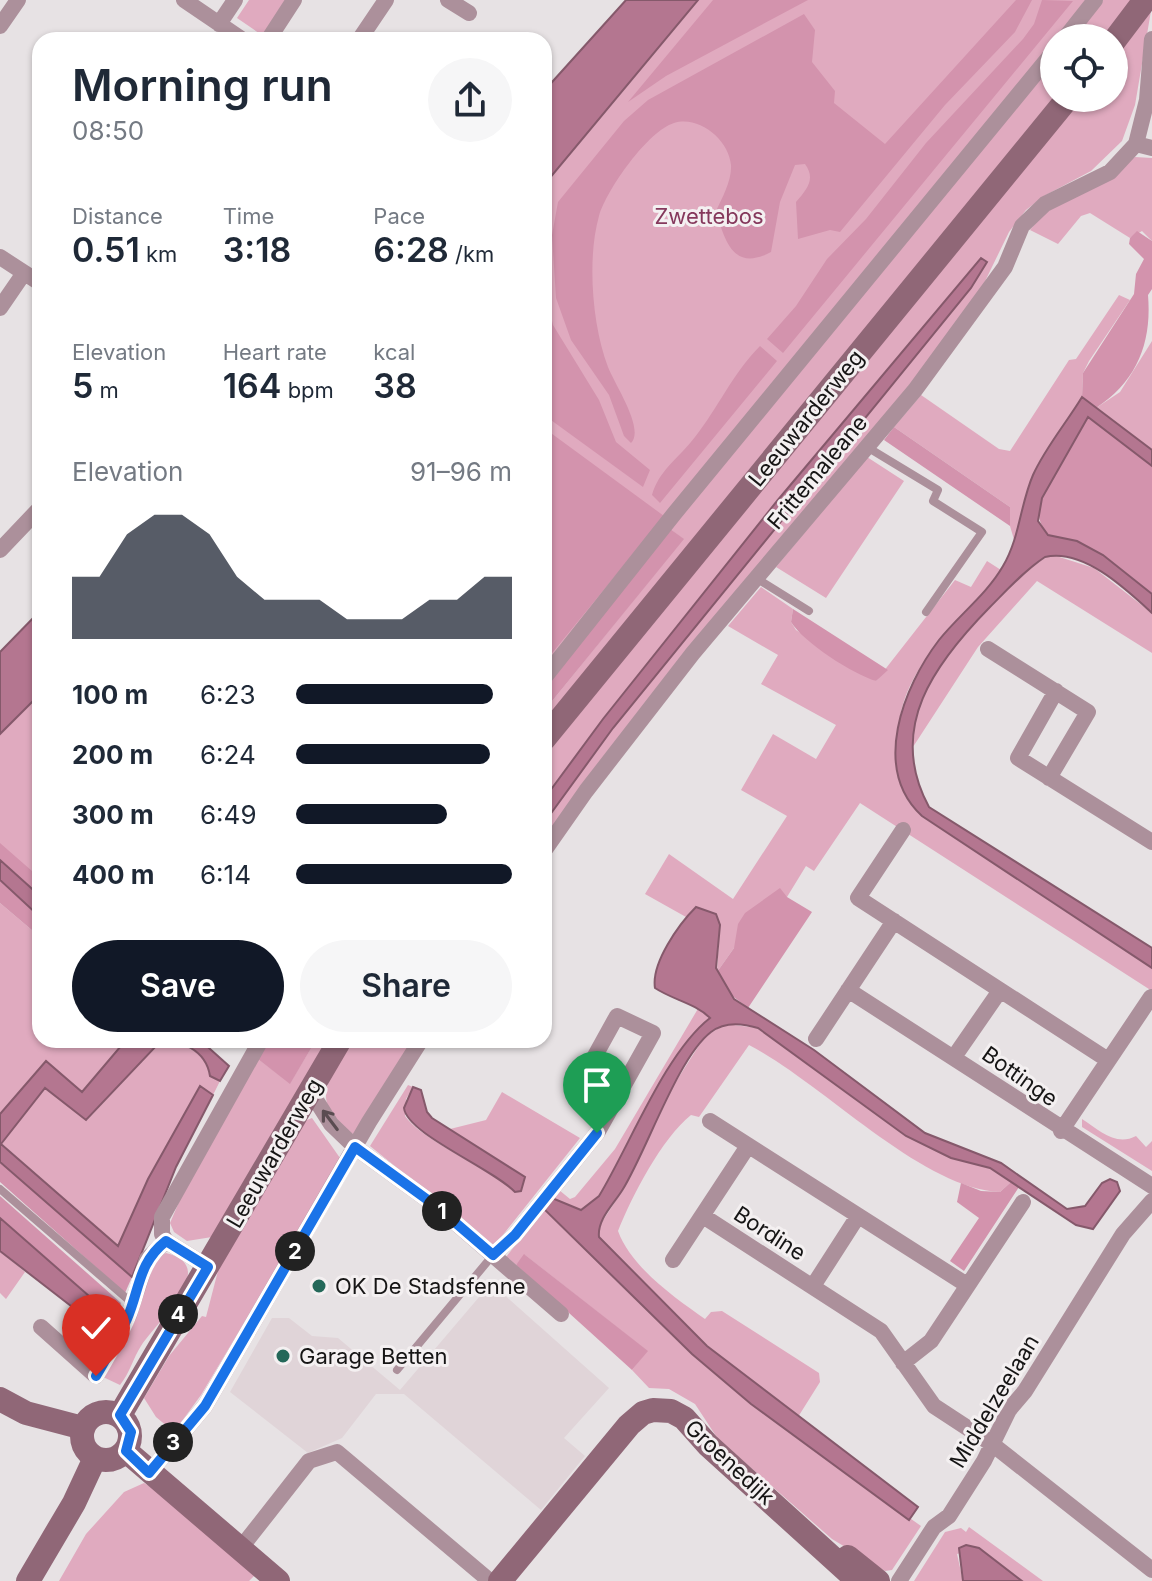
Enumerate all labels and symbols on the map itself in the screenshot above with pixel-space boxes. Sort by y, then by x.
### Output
park label: Zwettebos [654,203,764,229]
street label: Leeuwarderweg [743,345,869,491]
street label: Frittemaleane [762,410,872,534]
street label: Bottinge [977,1041,1063,1111]
pin [563,1051,631,1133]
street label: Leeuwarderweg [221,1074,327,1232]
one-way arrow [322,1110,339,1131]
pin: 1 [422,1191,462,1231]
street label: Bordine [729,1200,811,1266]
pin: 2 [275,1231,315,1271]
place label: OK De Stadsfenne [335,1273,526,1299]
marker: OK De Stadsfenne [310,1277,328,1295]
pin [62,1294,130,1376]
pin: 4 [158,1294,198,1334]
street label: Middelzeelaan [944,1330,1044,1472]
place label: Garage Betten [299,1343,448,1369]
marker: Garage Betten [274,1347,292,1365]
street label: Groenedijk [680,1414,780,1510]
pin: 3 [153,1422,193,1462]

